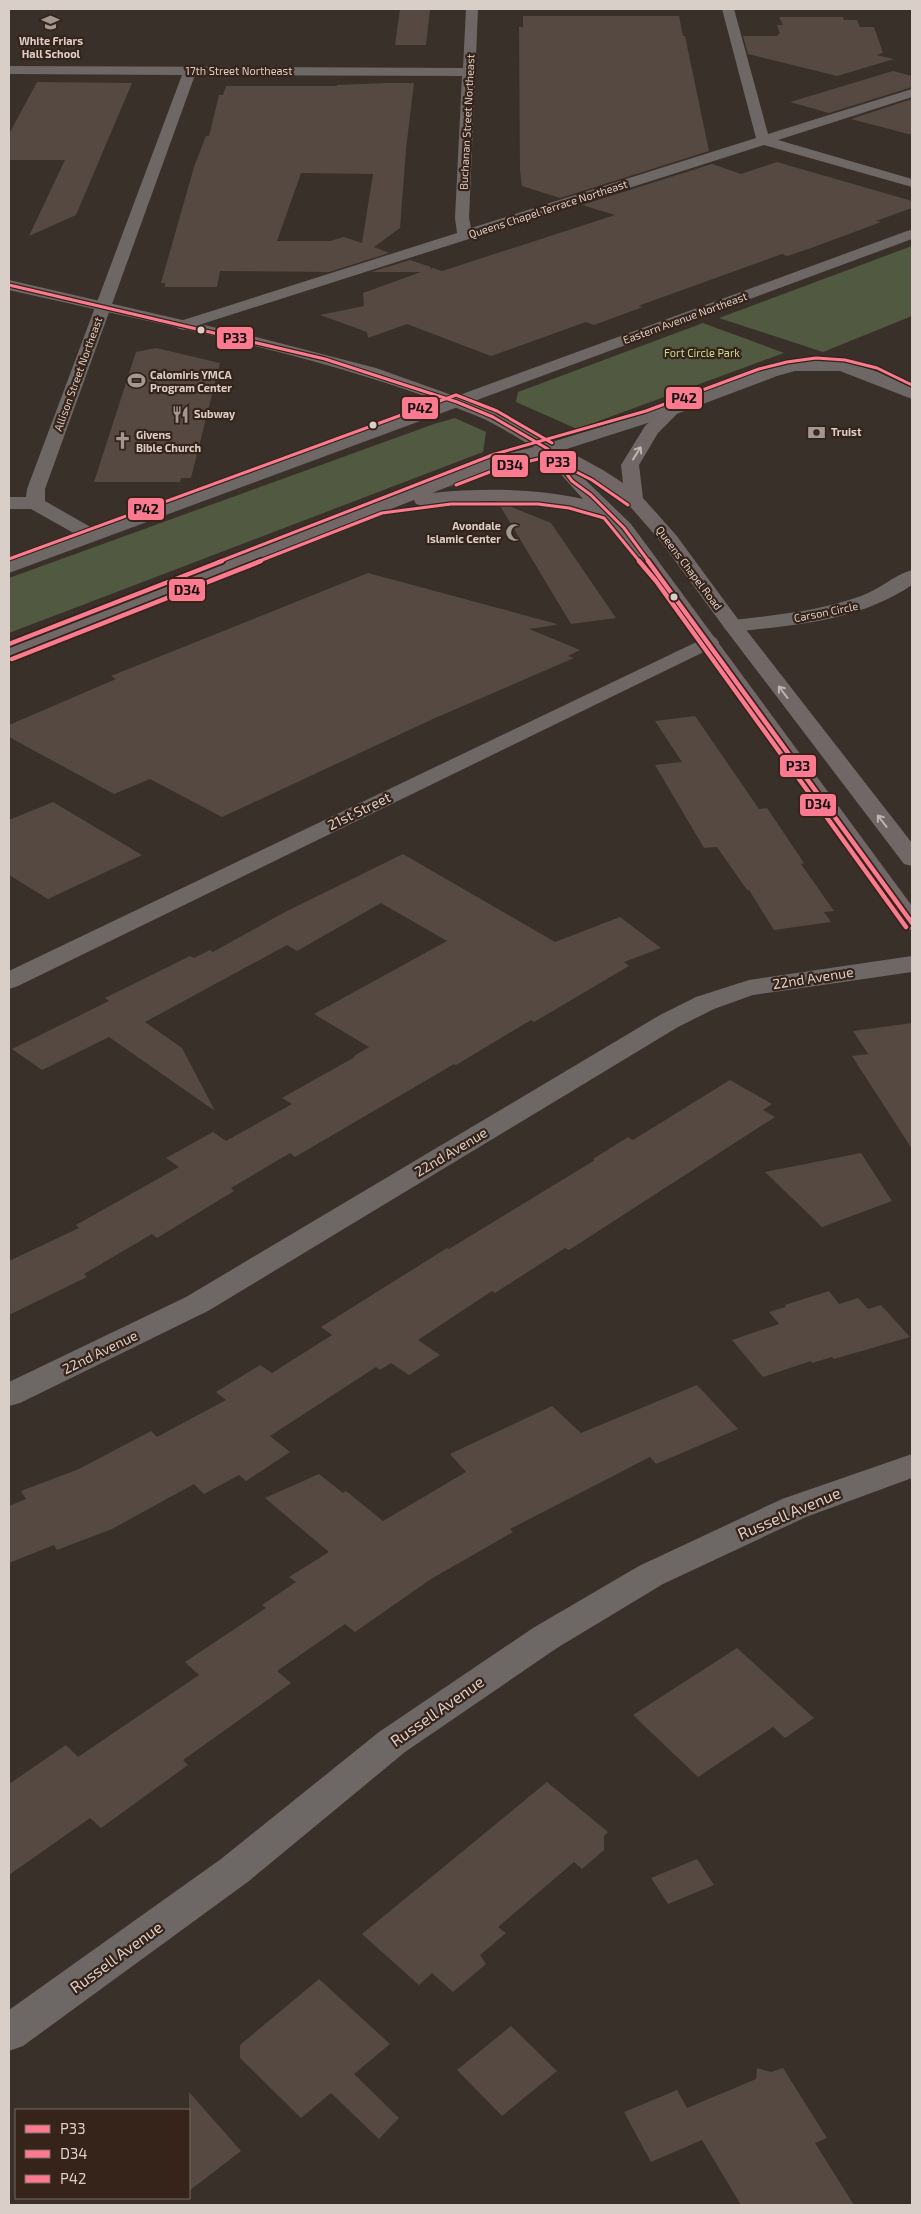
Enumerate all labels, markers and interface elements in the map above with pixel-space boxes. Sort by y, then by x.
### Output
school or university icon: White Friars Hall School [41,13,61,33]
place label: White Friars Hall School [19,34,83,60]
street label: Buchanan Street Northeast [456,54,477,190]
street label: 17th Street Northeast [186,64,292,77]
street label: Queens Chapel Terrace Northeast [467,177,629,241]
street label: Eastern Avenue Northeast [621,289,749,346]
street label: Allison Street Northeast [51,315,104,433]
unlabelled marker [196,325,206,335]
line badge: P33 [216,326,254,350]
text: P33 [223,329,247,346]
park label: Fort Circle Park [664,346,740,359]
place label: Calomiris YMCA Program Center [150,368,232,394]
sports icon: Calomiris YMCA Program Center [126,371,146,391]
line badge: P42 [665,386,703,410]
text: P42 [671,389,697,406]
line badge: P42 [401,396,439,420]
text: P42 [407,399,433,416]
restaurant icon: Subway [170,404,190,424]
place label: Subway [194,407,236,421]
unlabelled marker [368,420,378,430]
bank icon: Truist [807,422,827,442]
place label: Truist [831,425,862,438]
place label: Givens Bible Church [136,428,201,454]
church icon: Givens Bible Church [112,431,132,451]
one-way arrow [632,446,642,460]
line badge: P33 [539,450,577,474]
text: P33 [546,453,570,470]
line badge: D34 [491,454,529,478]
text: D34 [497,456,523,473]
line badge: P42 [127,497,165,521]
text: P42 [133,500,159,517]
place label: Avondale Islamic Center [427,519,501,545]
mosque icon: Avondale Islamic Center [505,522,525,542]
street label: Queens Chapel Road [653,523,725,613]
line badge: D34 [168,578,206,602]
text: D34 [174,581,200,598]
unlabelled marker [669,592,679,602]
street label: Carson Circle [793,599,859,624]
one-way arrow [778,685,788,699]
line badge: P33 [779,754,817,778]
text: P33 [786,757,810,774]
street label: 21st Street [325,788,393,833]
line badge: D34 [799,793,837,817]
text: D34 [805,795,831,812]
one-way arrow [877,815,888,828]
street label: 22nd Avenue [771,963,855,992]
street label: 22nd Avenue [411,1123,490,1180]
street label: 22nd Avenue [59,1326,140,1377]
street label: Russell Avenue [735,1482,843,1543]
street label: Russell Avenue [386,1671,487,1750]
street label: Russell Avenue [66,1917,166,1997]
legend [15,2109,190,2199]
text: P33 [60,2119,86,2137]
text: D34 [60,2144,88,2162]
text: P42 [60,2169,87,2187]

